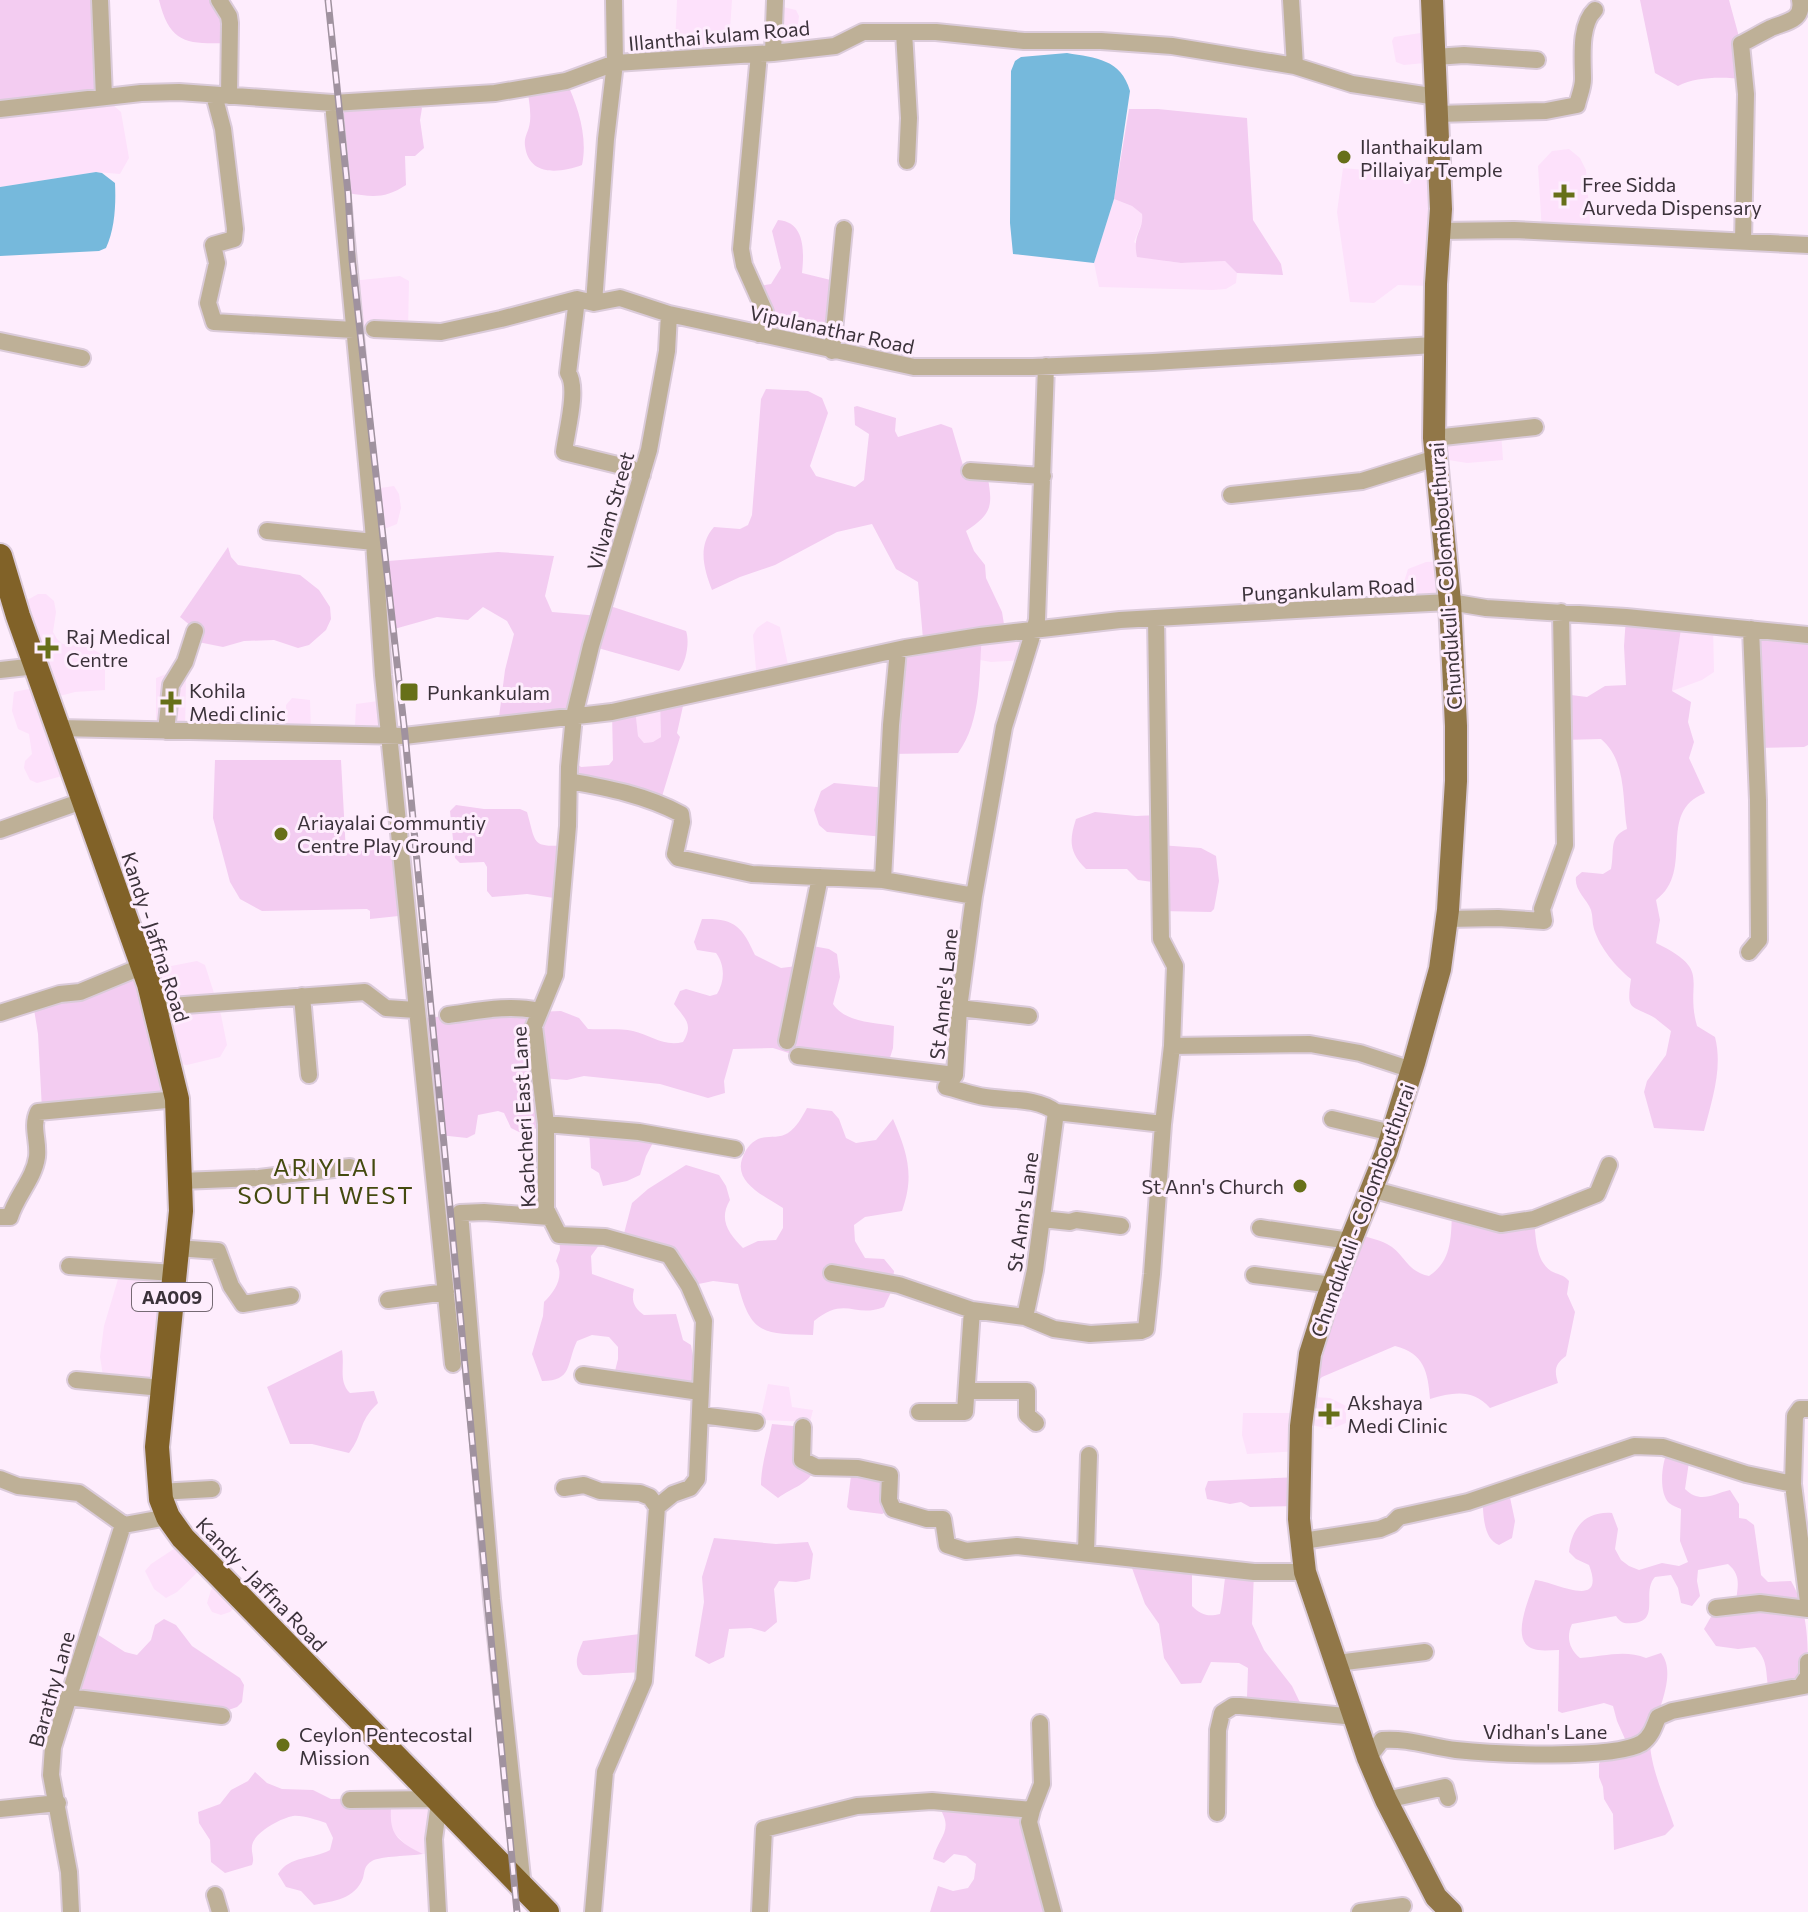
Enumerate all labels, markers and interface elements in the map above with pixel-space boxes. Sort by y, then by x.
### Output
street label: Illanthai kulam Road [627,15,811,55]
place label: Ilanthaikulam Pillaiyar Temple [1360,134,1503,181]
marker: Ilanthaikulam Pillaiyar Temple [1335,148,1353,166]
place label: Free Sidda Aurveda Dispensary [1582,172,1762,219]
marker: Free Sidda Aurveda Dispensary [1553,184,1575,206]
street label: Vipulanathar Road [747,300,917,358]
street label: Chundukuli - Colombouthurai [1424,441,1466,711]
street label: Vilvam Street [582,449,638,573]
street label: Pungankulam Road [1241,572,1415,606]
place label: Raj Medical Centre [66,624,171,671]
marker: Raj Medical Centre [37,637,59,659]
place label: Kohila Medi clinic [189,678,286,725]
place label: Punkankulam [427,680,550,704]
marker: Punkankulam [398,681,420,703]
marker: Kohila Medi clinic [160,691,182,713]
place label: Ariayalai Communtiy Centre Play Ground [297,810,486,857]
marker: Ariayalai Communtiy Centre Play Ground [272,825,290,843]
street label: Kandy - Jaffna Road [117,849,195,1025]
street label: St Anne's Lane [924,927,962,1061]
street label: Kachcheri East Lane [506,1026,540,1208]
street label: Chundukuli - Colombouthurai [1305,1080,1419,1340]
street label: St Ann's Lane [1002,1150,1042,1274]
district label: ARIYLAI SOUTH WEST [237,1152,415,1209]
place label: St Ann's Church [1141,1174,1284,1198]
marker: St Ann's Church [1291,1177,1309,1195]
road number: AA009 [132,1283,212,1311]
place label: Akshaya Medi Clinic [1347,1390,1448,1437]
marker: Akshaya Medi Clinic [1318,1403,1340,1425]
street label: Kandy - Jaffna Road [192,1512,332,1656]
street label: Barathy Lane [23,1628,79,1750]
street label: Vidhan's Lane [1483,1719,1607,1743]
place label: Ceylon Pentecostal Mission [299,1722,473,1769]
marker: Ceylon Pentecostal Mission [274,1736,292,1754]

